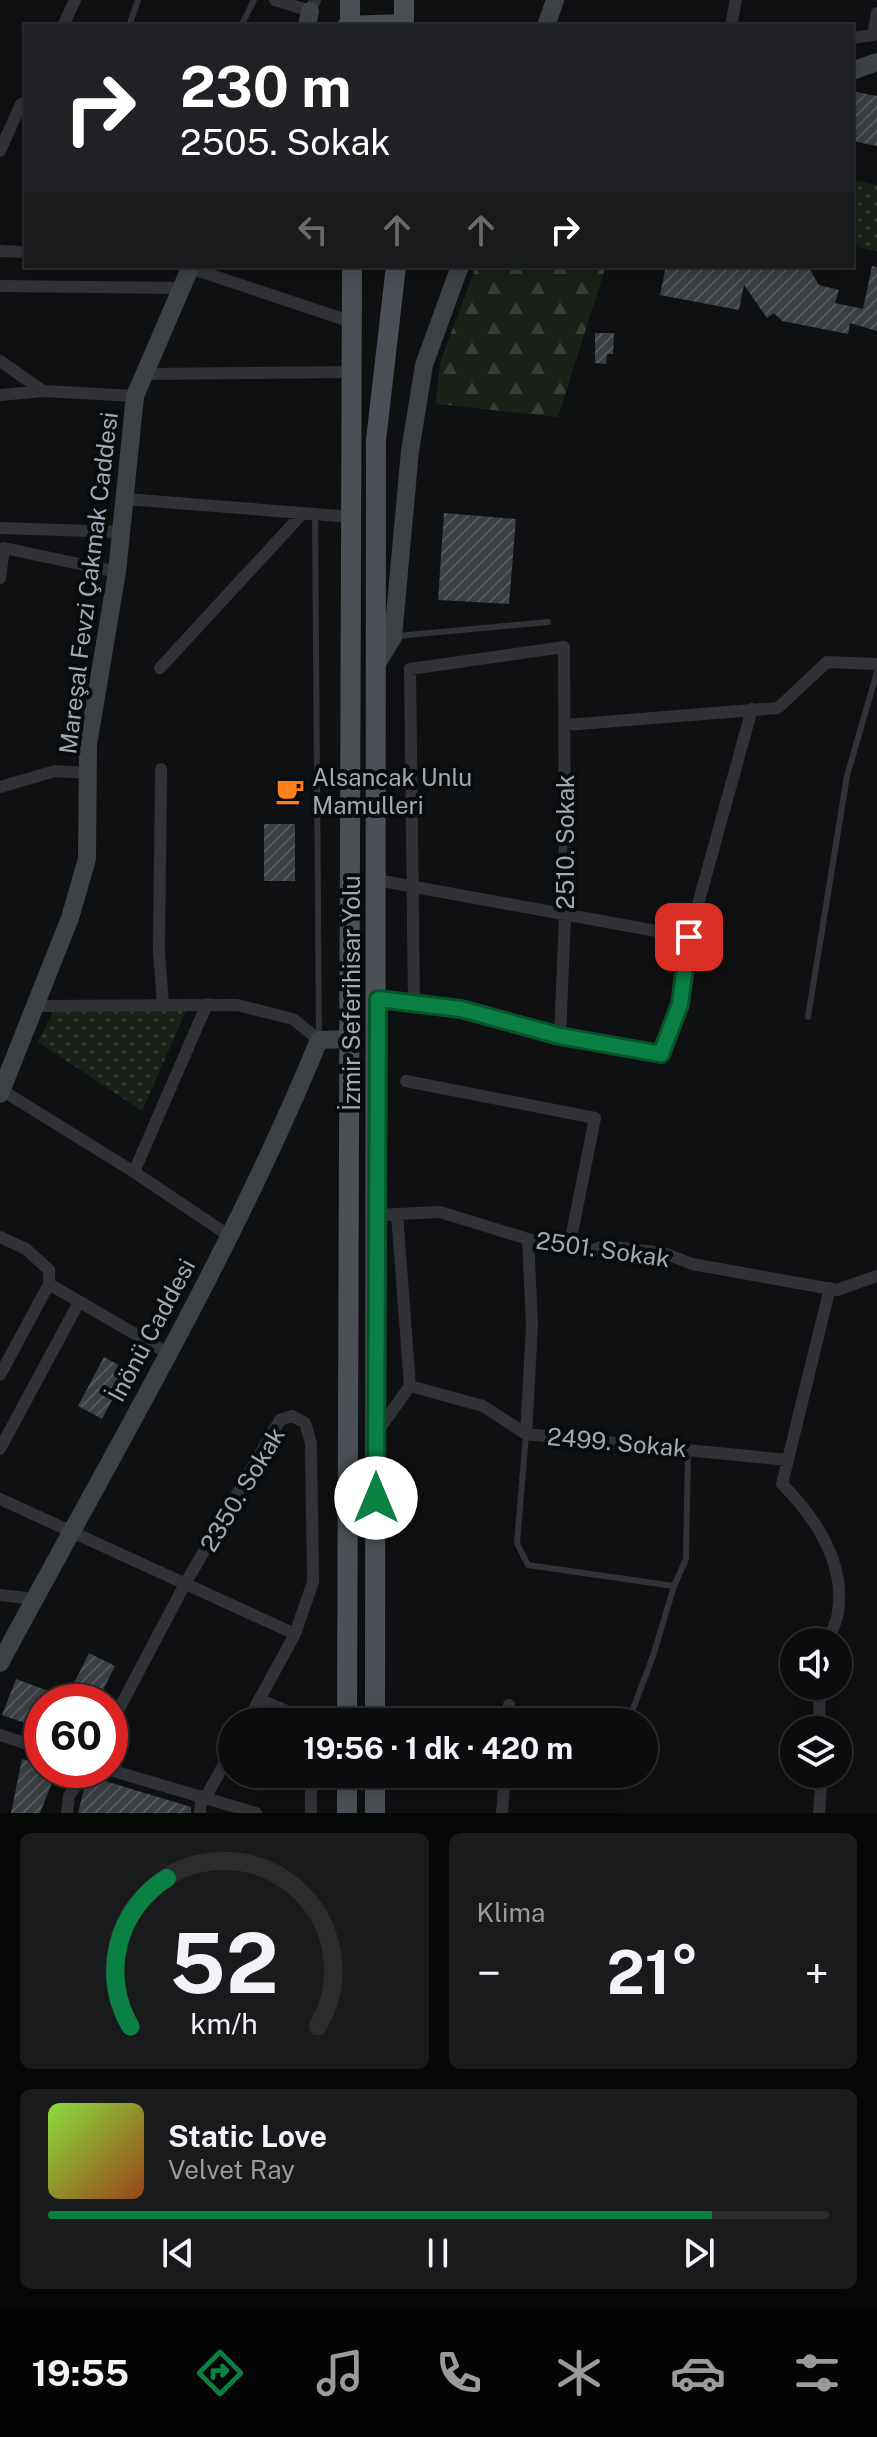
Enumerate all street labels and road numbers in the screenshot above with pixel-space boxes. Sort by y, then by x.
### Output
street label: Mareşal Fevzi Çakmak Caddesi [53,410,123,756]
street label: 2510. Sokak [551,775,579,909]
street label: İzmir Seferihisar Yolu [337,875,365,1111]
street label: 2501. Sokak [534,1226,672,1272]
street label: İnönü Caddesi [102,1254,200,1406]
street label: 2350. Sokak [194,1422,290,1556]
street label: 2499. Sokak [546,1422,688,1462]

